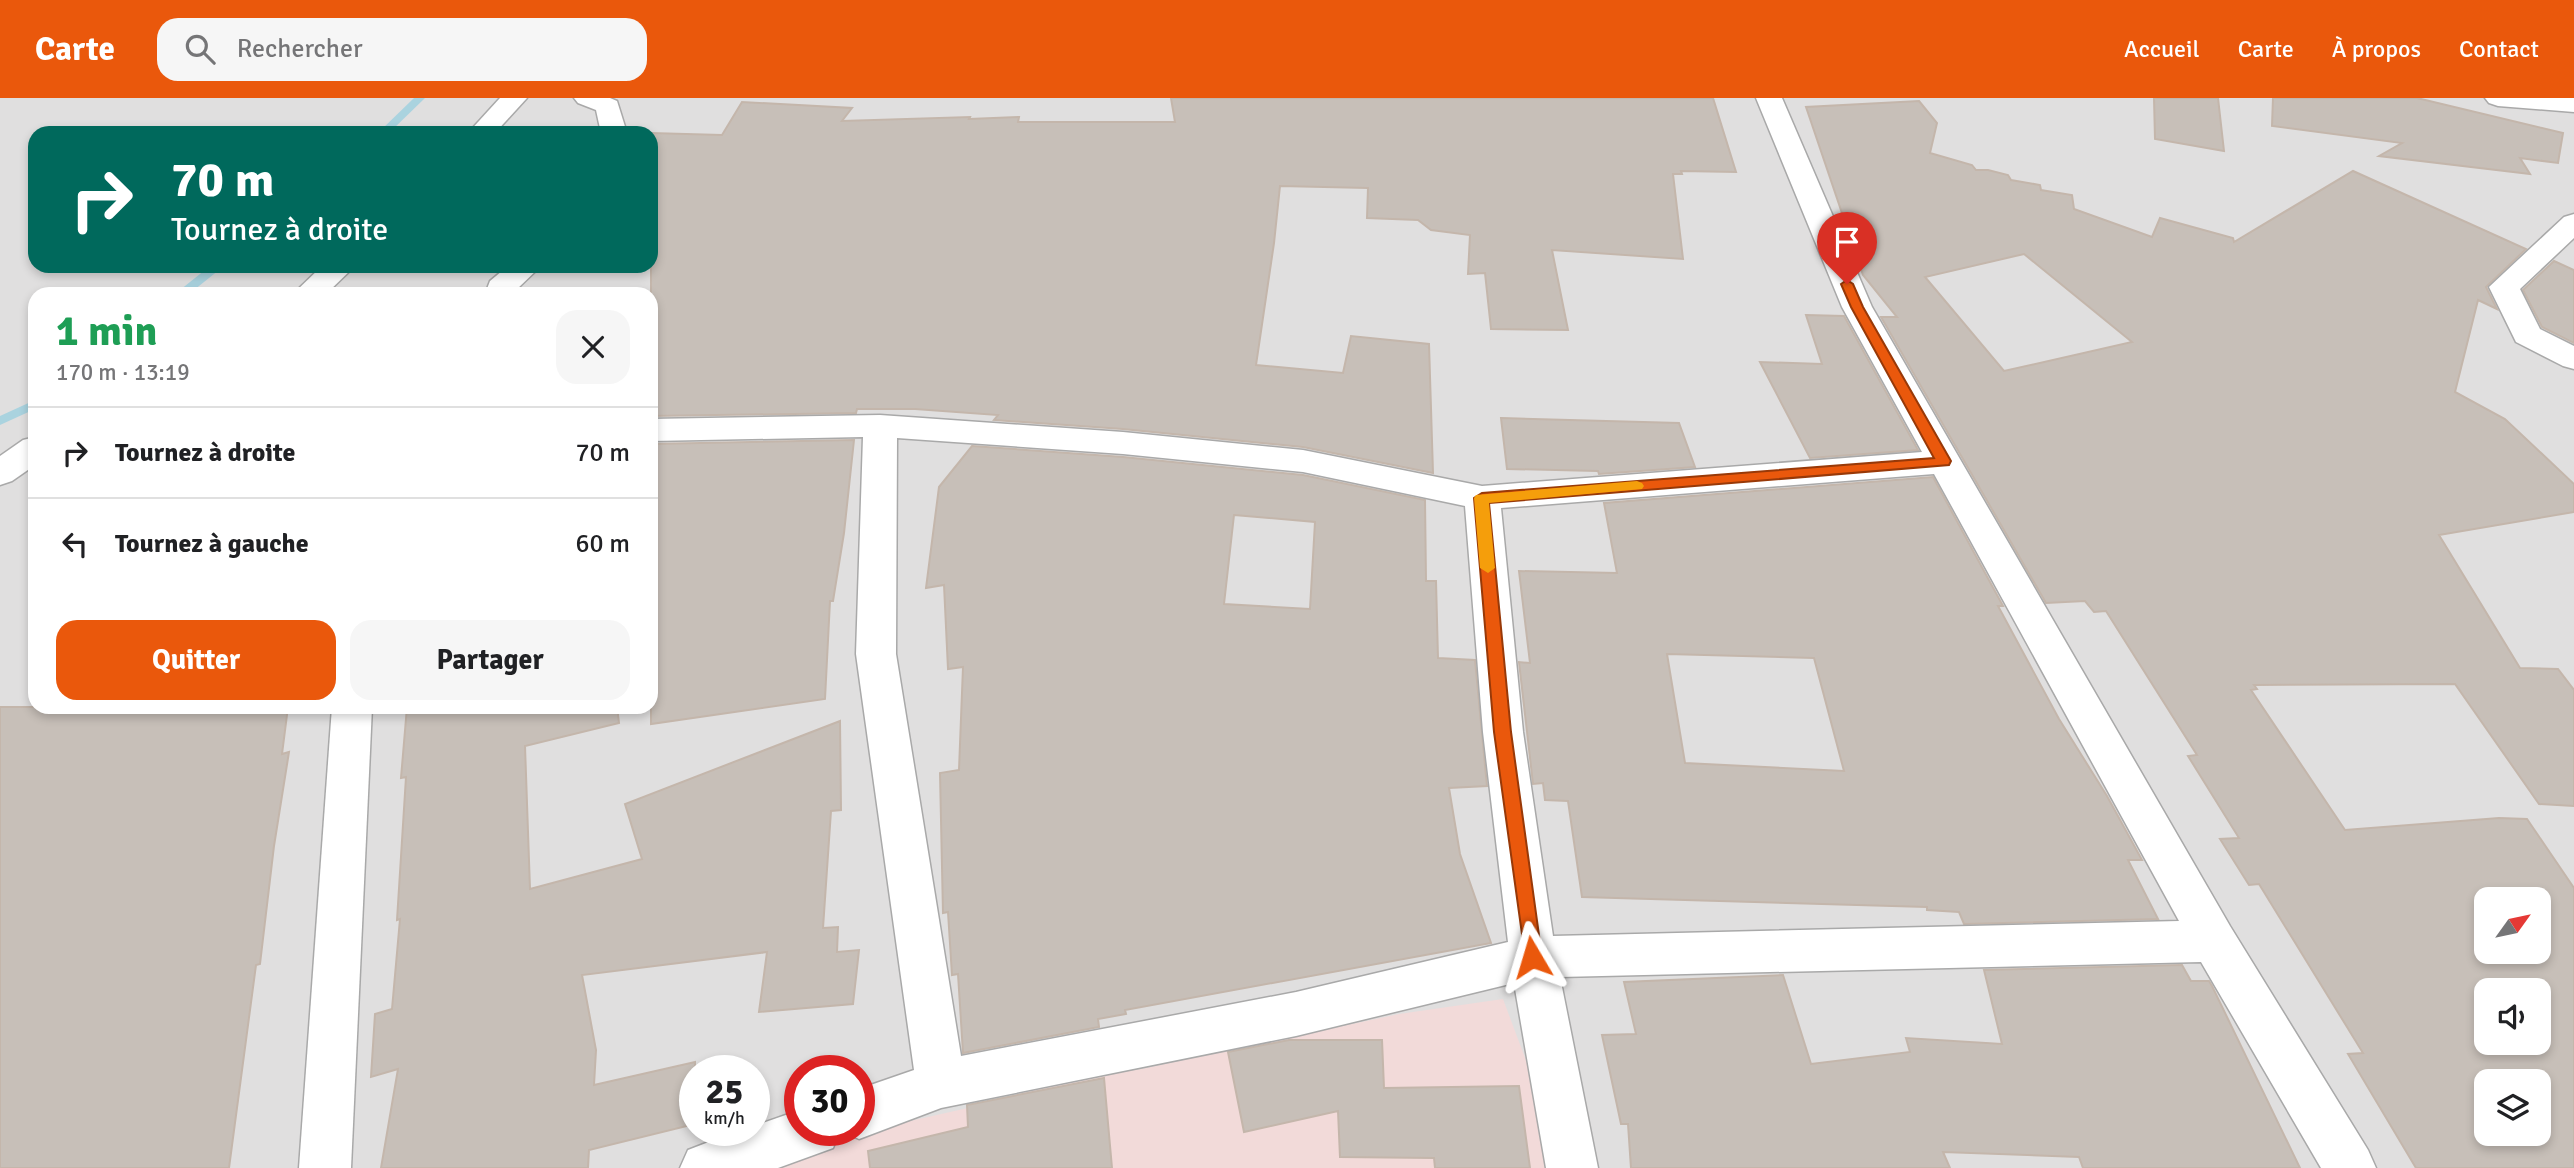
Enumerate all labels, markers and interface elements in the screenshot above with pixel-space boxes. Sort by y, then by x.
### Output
search box [157,18,647,81]
text: Carte [35,29,115,70]
icon: search [181,30,219,68]
text: Rechercher [237,33,363,65]
text: Accueil [2124,34,2200,64]
text: Carte [2238,34,2294,64]
text: À propos [2332,34,2421,64]
text: Contact [2459,34,2539,64]
text: 70 m [171,150,274,210]
icon: right [56,154,147,245]
text: Tournez à droite [171,210,388,249]
pin [1817,212,1877,284]
icon: arrive [1828,223,1866,261]
text: 1 min [56,306,157,357]
button: close [556,310,630,384]
text: 170 m · 13:19 [56,358,190,387]
icon: right [56,434,94,472]
text: Tournez à droite [115,437,295,469]
text: 70 m [575,437,630,469]
icon: left [56,525,94,563]
text: Tournez à gauche [115,528,309,560]
text: 60 m [575,528,630,560]
button: Quitter [56,620,336,700]
button: Partager [350,620,630,700]
north arrow [2474,887,2552,964]
map controls [2474,887,2551,1146]
position arrow [1495,920,1569,994]
button: sound [2474,978,2551,1055]
speed limit sign: 30 [784,1055,875,1146]
button: layers [2474,1069,2551,1146]
text: 25 [706,1070,743,1113]
text: km/h [704,1107,745,1129]

